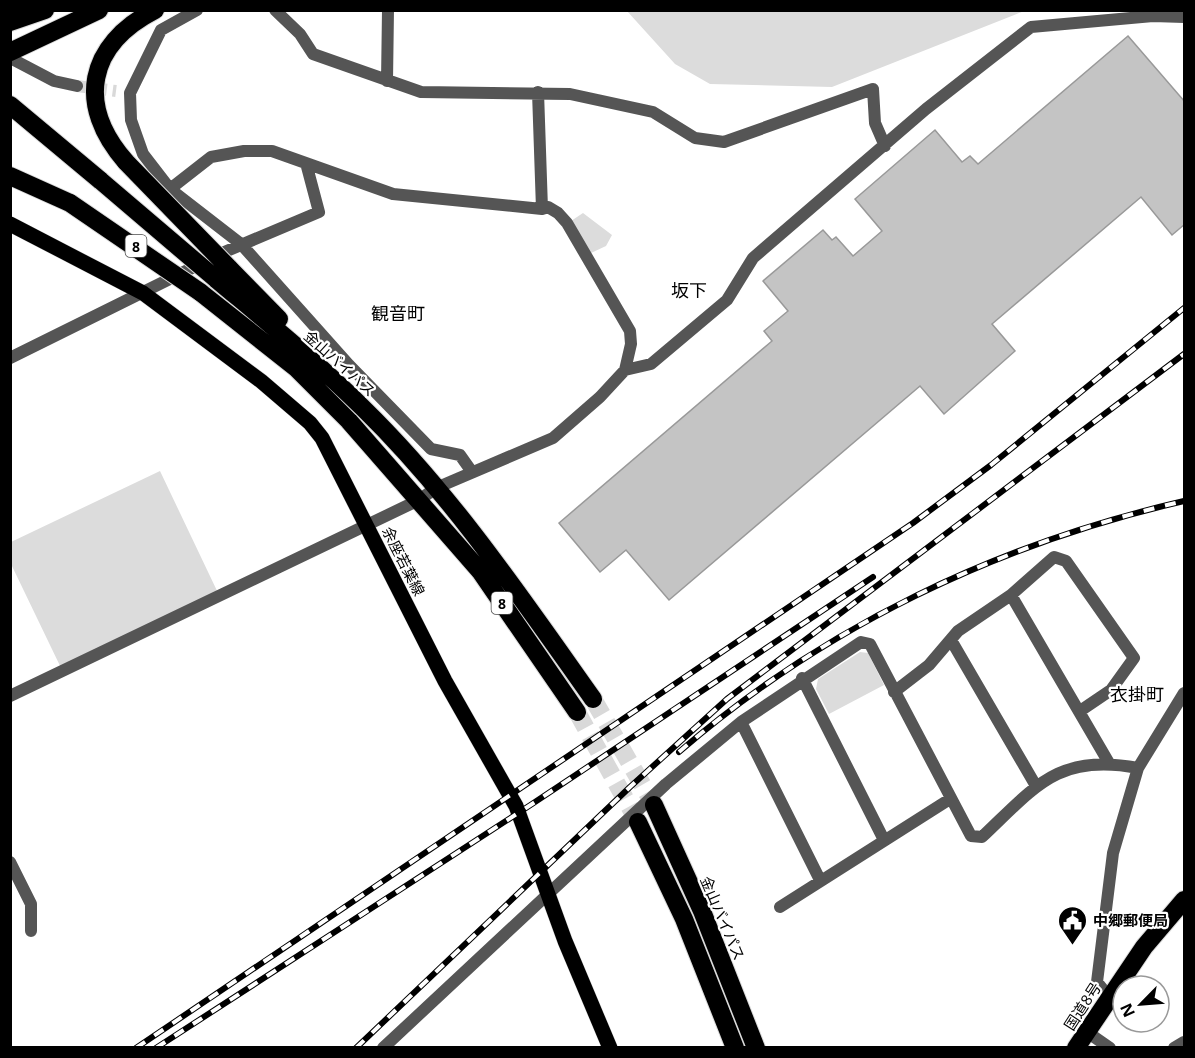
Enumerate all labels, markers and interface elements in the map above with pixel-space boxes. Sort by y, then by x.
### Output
road number: 8 [126,235,146,257]
district label: 坂下 [671,278,707,302]
district label: 観音町 [371,301,425,325]
street label: 金山バイパス [300,326,380,400]
street label: 余座若葉線 [378,523,430,599]
road number: 8 [492,592,512,614]
district label: 衣掛町 [1110,682,1164,706]
street label: 金山バイパス [696,873,750,963]
public building icon: 中郷郵便局 [1056,904,1088,946]
place label: 中郷郵便局 [1093,910,1168,930]
north arrow [1111,974,1171,1034]
street label: 国道8号 [1059,978,1105,1034]
text: N [1115,1000,1140,1021]

